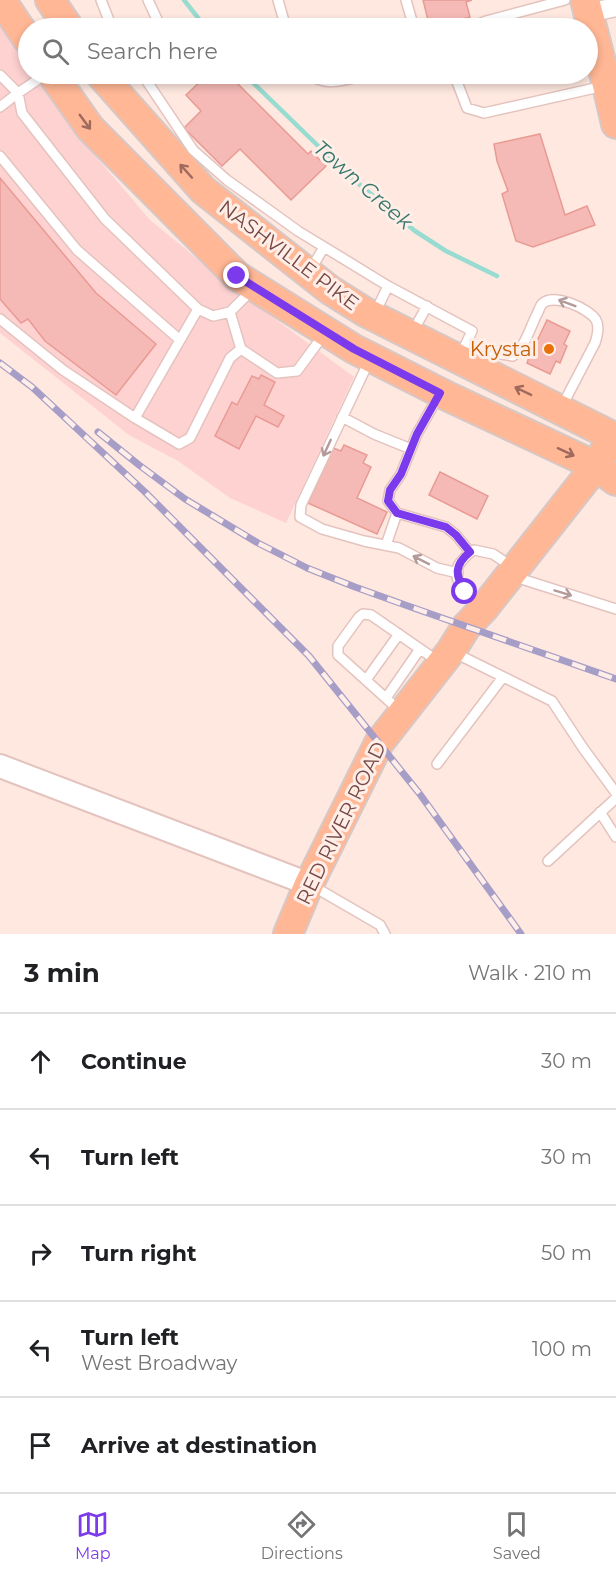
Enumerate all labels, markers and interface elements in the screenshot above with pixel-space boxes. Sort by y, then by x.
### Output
search box [18,18,598,84]
icon: search [39,35,72,68]
text: Search here [87,38,218,65]
one-way arrow [79,113,91,129]
water label: Town Creek [309,135,419,235]
one-way arrow [179,164,193,179]
street label: NASHVILLE PIKE [214,195,364,315]
route end [223,262,249,288]
one-way arrow [558,297,577,308]
place label: Krystal [470,337,537,361]
marker: Krystal [542,342,556,356]
one-way arrow [514,385,532,397]
one-way arrow [321,439,333,457]
one-way arrow [556,447,574,459]
one-way arrow [413,553,431,565]
route start [451,578,477,604]
one-way arrow [553,588,572,599]
street label: RED RIVER ROAD [291,738,391,908]
text: 3 min [24,957,100,989]
text: Walk · 210 m [468,961,592,985]
icon: ahead [24,1045,57,1078]
text: Continue [81,1048,187,1075]
text: 30 m [541,1049,592,1073]
icon: left [24,1141,57,1174]
text: Turn left [81,1144,179,1171]
text: 30 m [541,1145,592,1169]
icon: right [24,1237,57,1270]
text: Turn right [81,1240,196,1267]
text: 50 m [541,1241,592,1265]
text: Turn left [81,1324,179,1351]
icon: left [24,1333,57,1366]
text: 100 m [532,1337,592,1361]
text: West Broadway [81,1351,237,1375]
icon: arrive [24,1429,57,1462]
text: Arrive at destination [81,1432,317,1459]
tab: Map [75,1508,111,1563]
tab: Directions [261,1508,343,1563]
tab: Saved [493,1508,541,1563]

